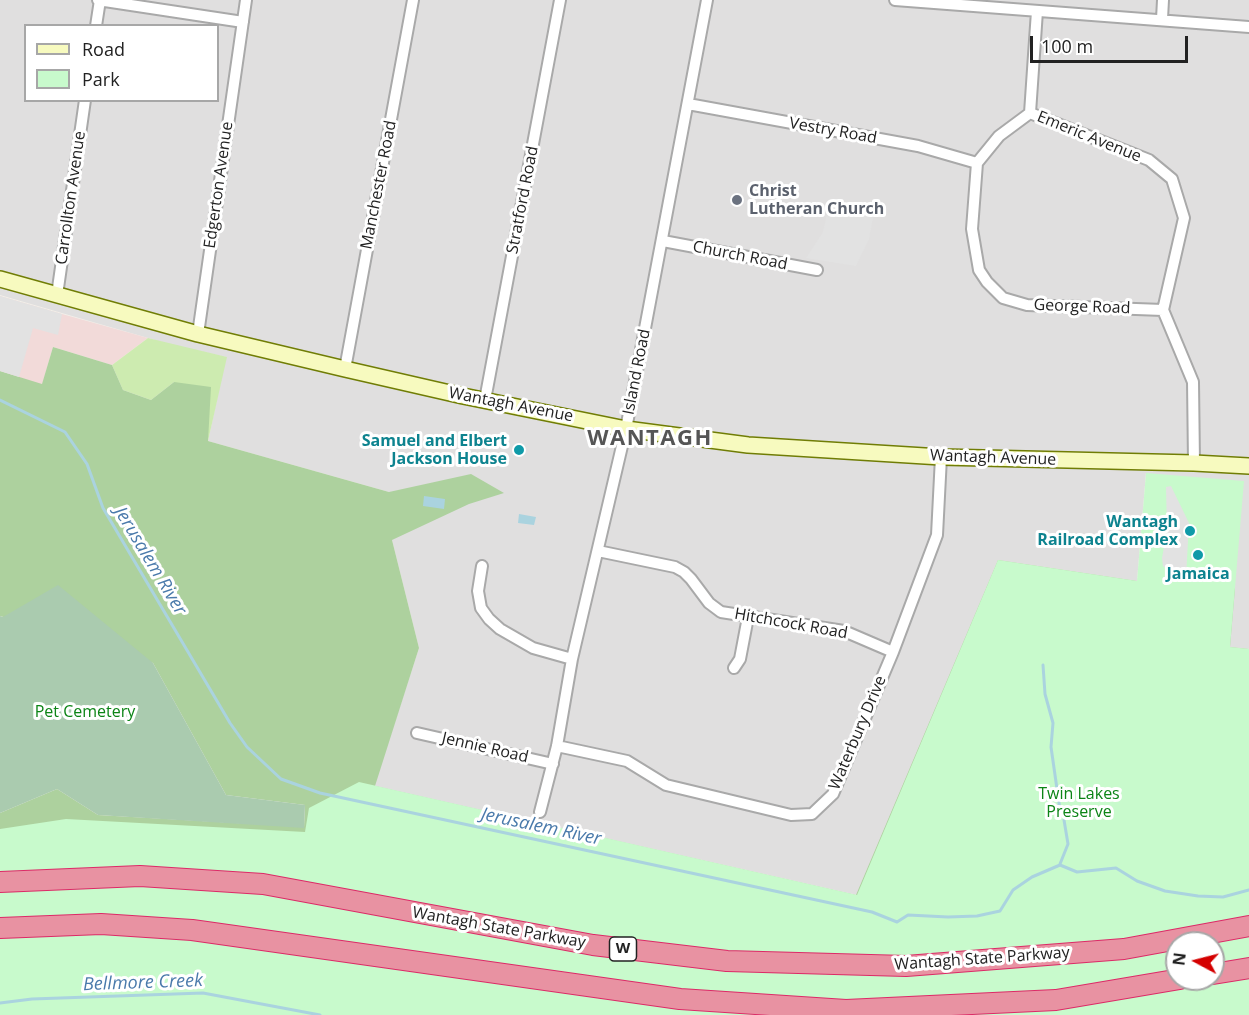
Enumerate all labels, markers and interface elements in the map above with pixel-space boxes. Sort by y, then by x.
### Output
legend [24,24,219,102]
scale bar [1033,24,1190,62]
text: 100 m [1041,34,1093,58]
text: Road [82,37,125,61]
text: Park [82,67,120,91]
street label: Emeric Avenue [1034,107,1144,167]
street label: Vestry Road [788,114,878,148]
street label: Manchester Road [357,119,401,251]
street label: Edgerton Avenue [201,120,237,250]
street label: Carrollton Avenue [52,130,90,266]
street label: Stratford Road [503,145,543,255]
place label: Christ Lutheran Church [749,181,884,219]
marker: Christ Lutheran Church [730,193,744,207]
street label: Church Road [691,237,789,275]
street label: George Road [1033,296,1131,318]
street label: Island Road [619,327,655,417]
street label: Wantagh Avenue [447,384,575,426]
district label: WANTAGH [587,426,713,452]
place label: Samuel and Elbert Jackson House [362,431,507,469]
marker: Samuel and Elbert Jackson House [512,443,526,457]
street label: Wantagh Avenue [929,446,1057,470]
water label: Jerusalem River [109,503,191,619]
place label: Wantagh Railroad Complex [1037,512,1178,550]
marker: Wantagh Railroad Complex [1183,524,1197,538]
marker: Jamaica [1191,548,1205,562]
place label: Jamaica [1166,564,1230,584]
street label: Hitchcock Road [733,605,849,643]
street label: Waterbury Drive [825,673,891,793]
park label: Pet Cemetery [35,702,135,722]
street label: Jennie Road [440,729,530,767]
park label: Twin Lakes Preserve [1038,784,1120,822]
water label: Jerusalem River [479,804,603,850]
street label: Wantagh State Parkway [411,903,587,953]
north arrow [1165,931,1225,991]
road number: W [610,937,636,961]
street label: Wantagh State Parkway [894,943,1070,975]
text: N [1167,951,1191,967]
water label: Bellmore Creek [83,970,203,996]

